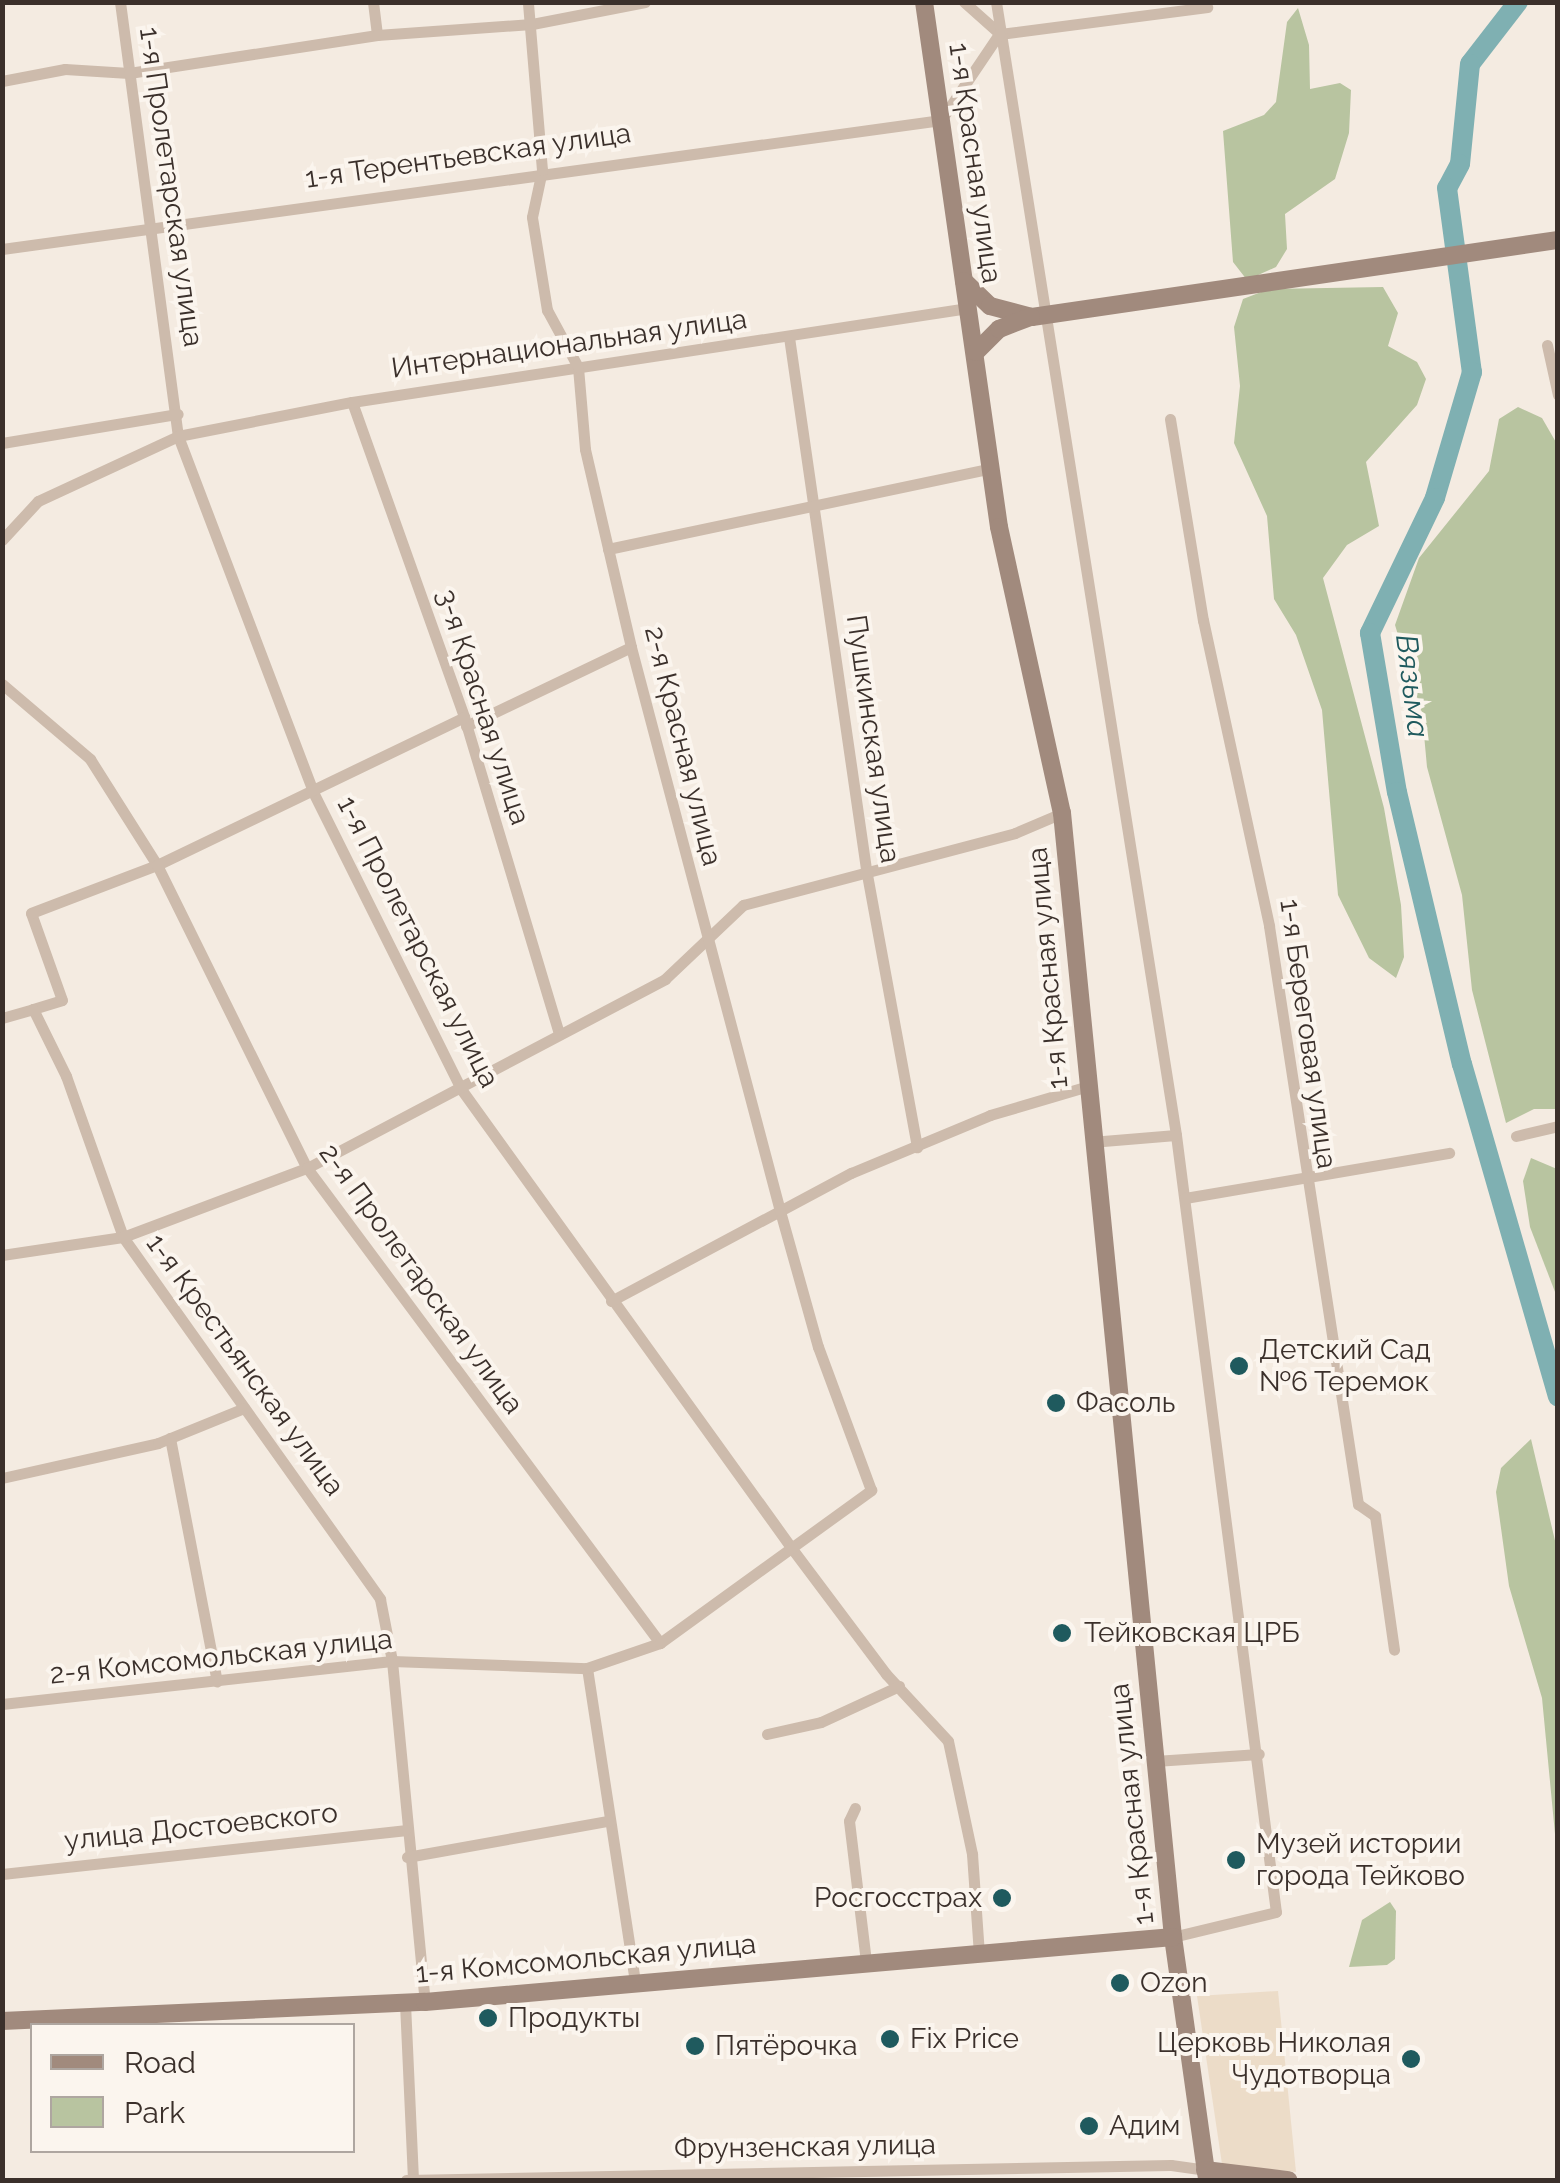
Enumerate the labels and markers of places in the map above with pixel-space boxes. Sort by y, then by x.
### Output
place label: Детский Сад №6 Теремок [1259,1333,1431,1399]
marker: Детский Сад №6 Теремок [1228,1355,1250,1377]
place label: Фасоль [1076,1386,1175,1420]
marker: Фасоль [1045,1392,1067,1414]
place label: Тейковская ЦРБ [1084,1616,1299,1650]
marker: Тейковская ЦРБ [1049,1620,1075,1646]
place label: Музей истории города Тейково [1256,1827,1466,1893]
marker: Музей истории города Тейково [1225,1849,1247,1871]
place label: Росгосстрах [814,1881,982,1915]
marker: Росгосстрах [991,1887,1013,1909]
place label: Ozon [1140,1966,1207,2000]
marker: Ozon [1109,1972,1131,1994]
place label: Продукты [508,2001,640,2035]
marker: Продукты [477,2007,499,2029]
place label: Fix Price [910,2022,1019,2056]
place label: Церковь Николая Чудотворца [1157,2026,1391,2092]
marker: Fix Price [879,2028,901,2050]
place label: Пятёрочка [715,2029,857,2063]
marker: Пятёрочка [684,2035,706,2057]
marker: Церковь Николая Чудотворца [1400,2048,1422,2070]
place label: Адим [1109,2109,1180,2143]
marker: Адим [1078,2115,1100,2137]

